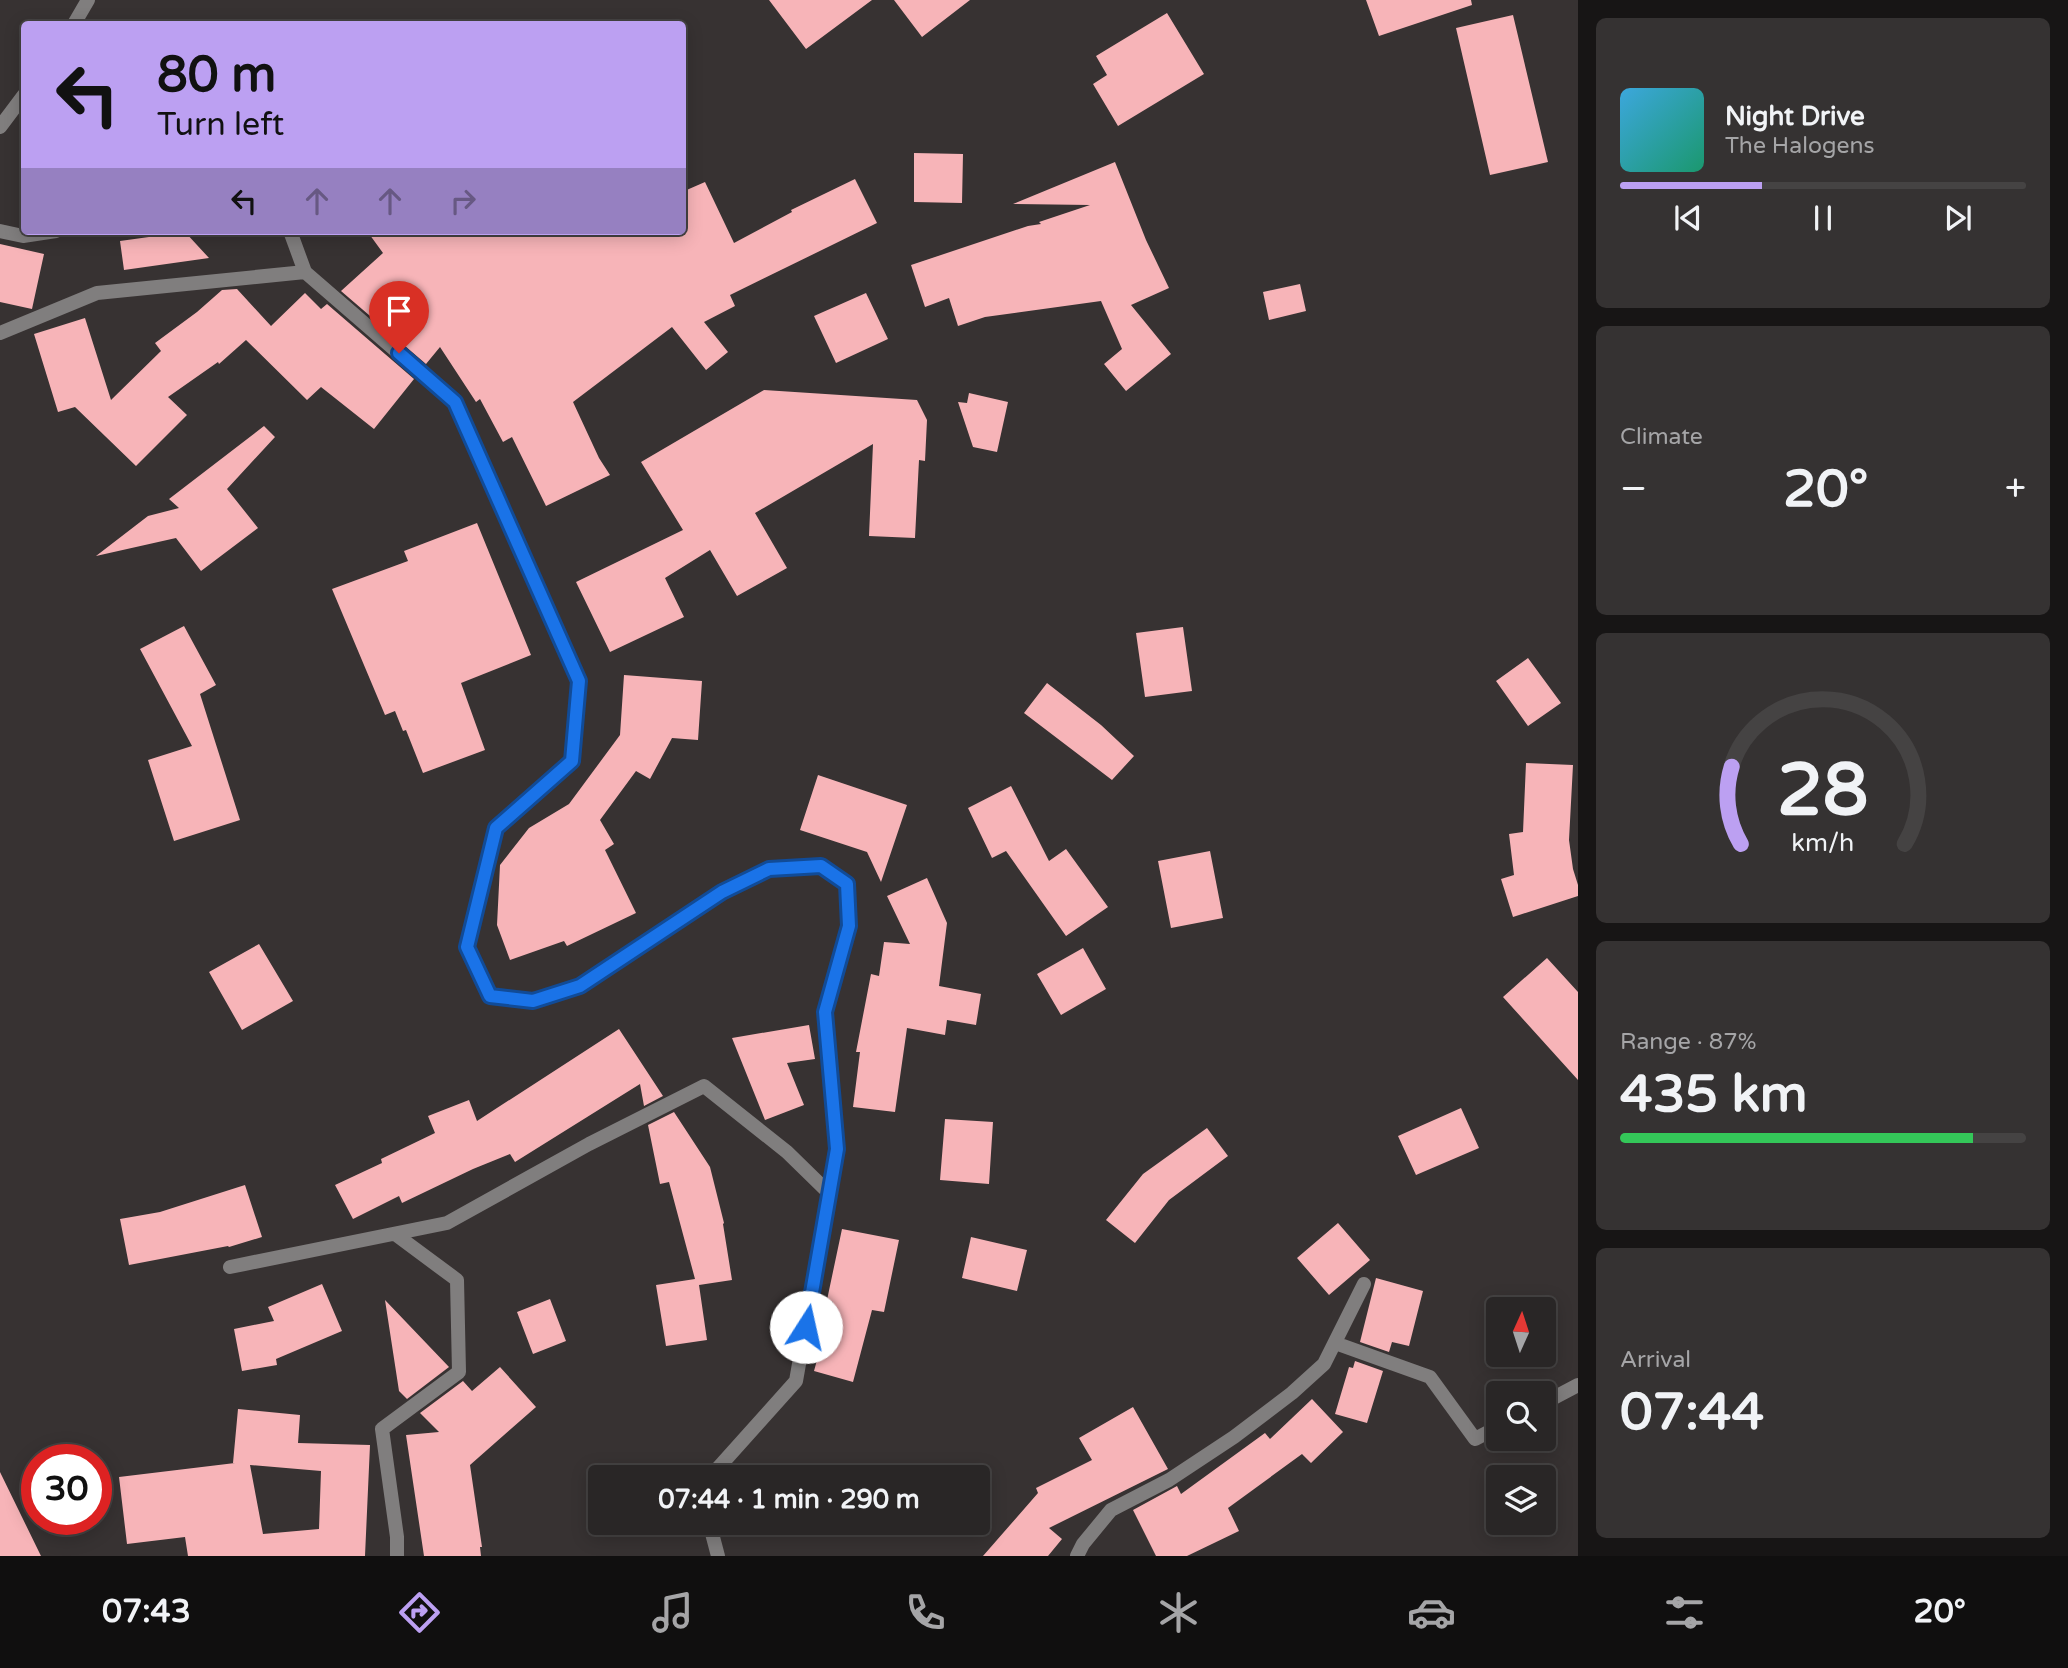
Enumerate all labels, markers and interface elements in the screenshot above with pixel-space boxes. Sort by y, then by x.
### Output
text: 80 m [157,46,276,105]
icon: left [42,49,133,140]
text: Night Drive [1725,101,1865,132]
text: Turn left [157,106,284,144]
text: The Halogens [1725,132,1874,160]
icon: left [225,182,263,220]
icon: ahead [298,182,336,220]
icon: ahead [371,182,409,220]
icon: right [444,182,482,220]
icon: previous [1669,199,1707,237]
icon: pause [1804,199,1842,237]
icon: next [1939,199,1977,237]
pin [369,281,429,353]
icon: arrive [380,292,418,330]
text: Climate [1620,423,1703,451]
text: 20° [1783,458,1868,521]
text: − [1620,466,1647,512]
text: + [2005,466,2026,512]
text: 28 [1777,747,1869,835]
text: km/h [1792,828,1854,858]
text: Range · 87% [1620,1028,1756,1056]
text: 435 km [1620,1063,1808,1126]
position arrow [769,1290,843,1364]
north arrow [1486,1297,1556,1367]
map controls [1486,1297,1556,1535]
text: Arrival [1620,1346,1691,1374]
button: search [1486,1381,1556,1451]
text: 07:44 [1620,1381,1764,1444]
speed limit sign: 30 [21,1444,112,1535]
button: layers [1486,1465,1556,1535]
text: 07:44 · 1 min · 290 m [658,1484,920,1515]
icon: directions [395,1588,444,1637]
icon: music [648,1588,697,1637]
icon: phone [901,1588,950,1637]
icon: climate [1154,1588,1203,1637]
icon: car [1407,1588,1456,1637]
icon: filters [1660,1588,1709,1637]
text: 07:43 [102,1593,191,1631]
text: 20° [1914,1593,1966,1631]

